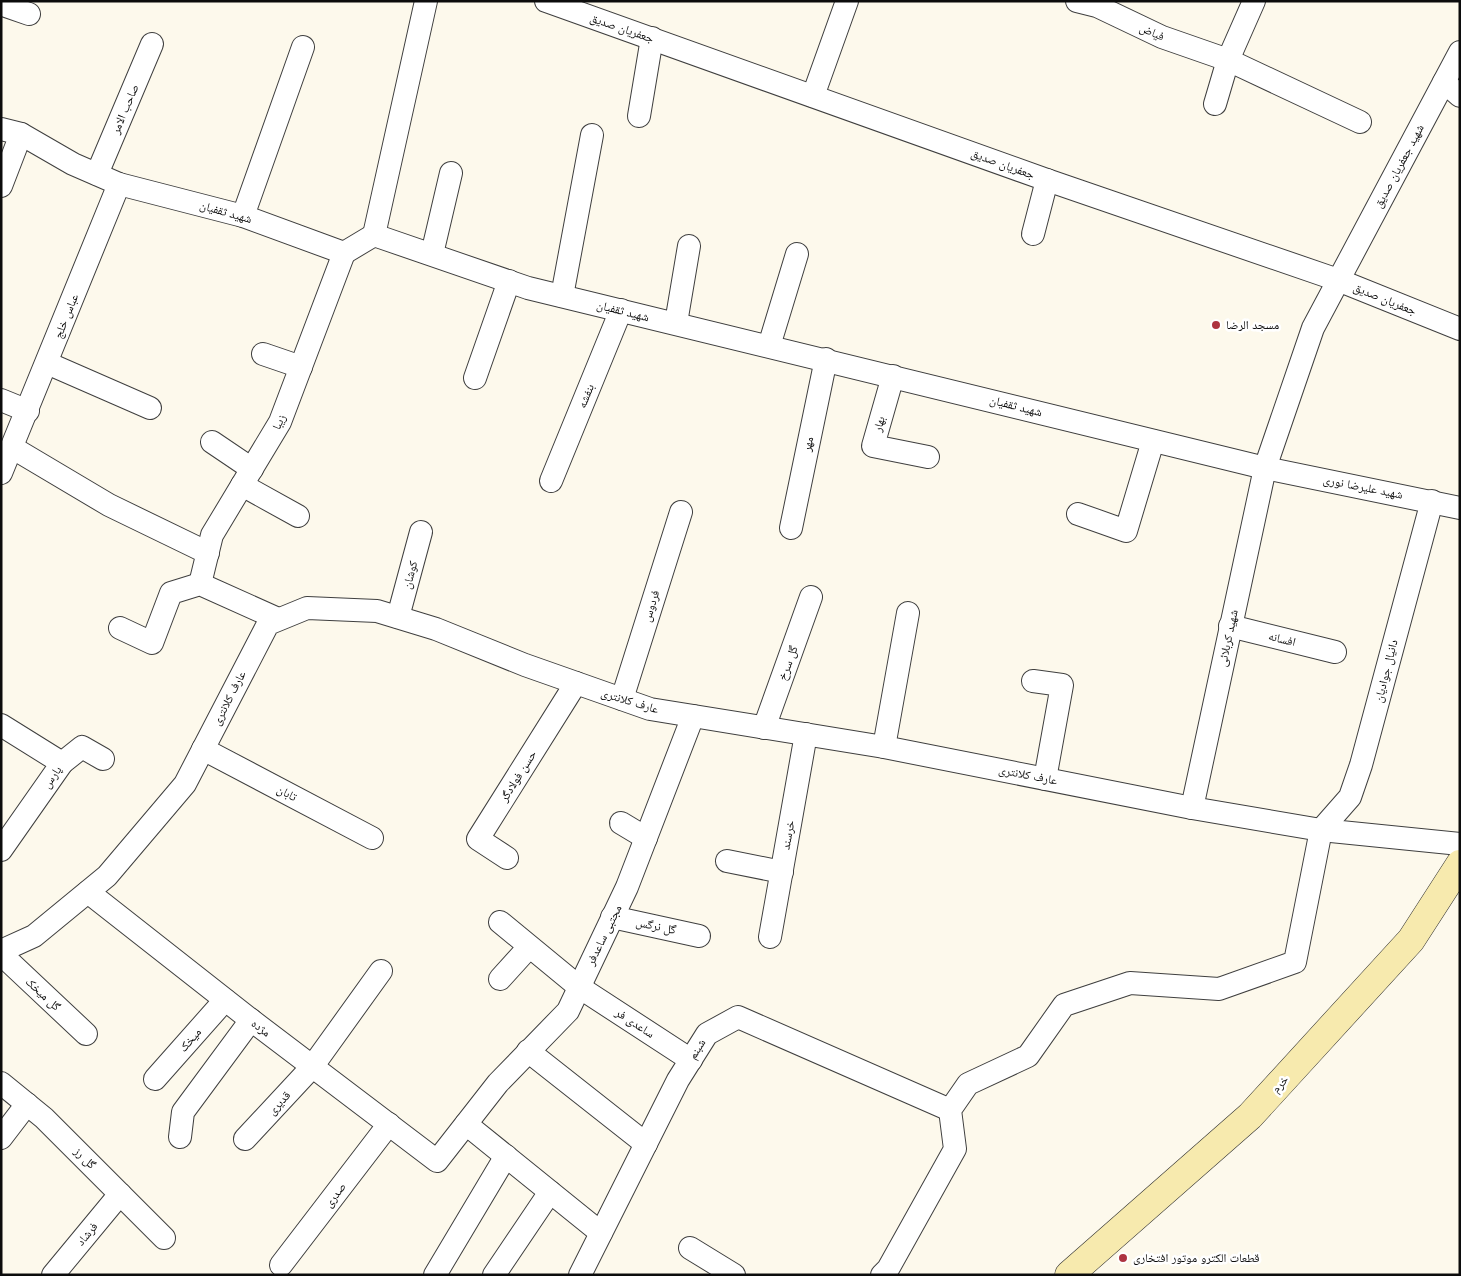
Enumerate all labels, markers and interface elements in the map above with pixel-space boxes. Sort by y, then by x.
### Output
street label: جعفریان صدیق [588,10,656,46]
street label: فیاض [1137,19,1167,44]
street label: صاحب الامر [107,82,142,137]
street label: شهید جعفریان صدیق [1370,121,1427,210]
street label: جعفریان صدیق [969,145,1037,182]
street label: شهید ثقفیان [198,197,254,226]
street label: جعفریان صدیق [1351,279,1419,318]
street label: عباس خلج [50,291,82,340]
street label: شهید ثقفیان [595,297,651,325]
place label: مسجد الرضا [1226,317,1279,332]
marker: مسجد الرضا [1210,319,1222,331]
street label: بنفشه [574,381,597,410]
street label: شهید ثقفیان [988,392,1044,420]
street label: زیبا [268,411,289,432]
street label: بهار [869,414,888,434]
street label: مهر [798,435,816,454]
street label: شهید علیرضا نوری [1322,471,1404,502]
street label: کوشان [399,559,420,591]
street label: فردوس [639,588,662,624]
street label: شهید کربلائی [1214,608,1241,668]
street label: افسانه [1267,628,1297,649]
street label: دانیال جوادیان [1370,638,1401,704]
street label: گل سرخ [774,643,801,682]
street label: عارف کلانتری [208,668,249,728]
street label: عارف کلانتری [599,685,661,716]
street label: حسن فولادگر [495,747,539,805]
street label: عارف کلانتری [997,761,1059,788]
street label: پارس [39,762,65,791]
street label: تابان [274,781,300,805]
street label: خرسند [778,819,798,851]
street label: مجتبی ساعدفر [582,902,625,969]
street label: گل نرگس [635,914,678,937]
street label: گل میخک [22,974,64,1014]
street label: ساعدی فر [612,1004,658,1041]
street label: مژده [249,1016,274,1040]
street label: میخک [175,1025,204,1055]
street label: شبنم [685,1036,709,1062]
street label: خرم [1268,1072,1292,1096]
street label: قدیری [264,1088,294,1118]
street label: گل رز [71,1143,99,1172]
street label: صدری [320,1179,349,1210]
street label: فرشاد [73,1219,101,1248]
place label: قطعات الکترو موتور افتخاری [1133,1250,1260,1265]
marker: قطعات الکترو موتور افتخاری [1117,1252,1129,1264]

